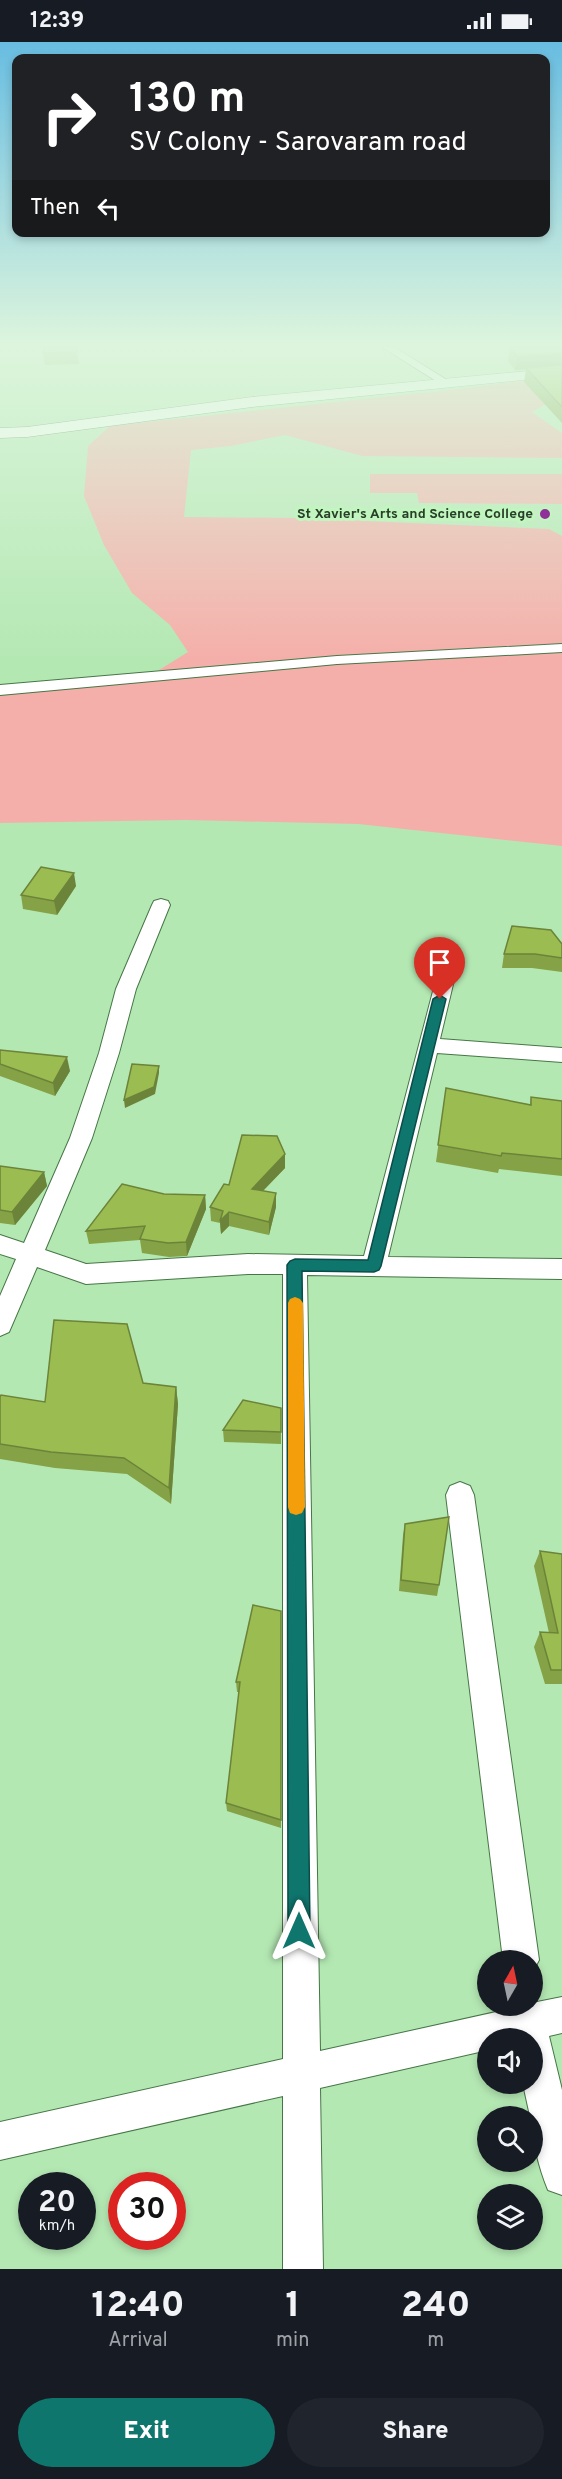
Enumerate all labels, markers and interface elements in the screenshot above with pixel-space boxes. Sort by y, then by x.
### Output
text: 12:39 [30,8,84,35]
text: 130 m [129,74,245,127]
icon: right [30,78,108,156]
text: SV Colony - Sarovaram road [129,126,467,160]
icon: left [92,192,125,225]
text: Then [30,195,80,222]
place label: St Xavier's Arts and Science College [297,506,533,523]
marker: St Xavier's Arts and Science College [538,507,552,521]
pin [414,937,465,999]
icon: arrive [423,946,456,979]
position arrow [267,1899,331,1963]
north arrow [477,1950,543,2016]
map controls [477,1950,543,2250]
button: sound [477,2028,543,2094]
button: search [477,2106,543,2172]
speed limit sign: 30 [108,2172,186,2250]
button: layers [477,2184,543,2250]
text: 20 [38,2185,76,2222]
text: km/h [39,2217,75,2236]
text: 12:40 [92,2284,185,2330]
text: 1 [285,2284,300,2330]
text: 240 [401,2284,470,2330]
text: Arrival [108,2328,168,2354]
text: min [276,2328,309,2354]
text: m [427,2328,444,2354]
button: Exit [18,2398,275,2467]
button: Share [287,2398,544,2467]

